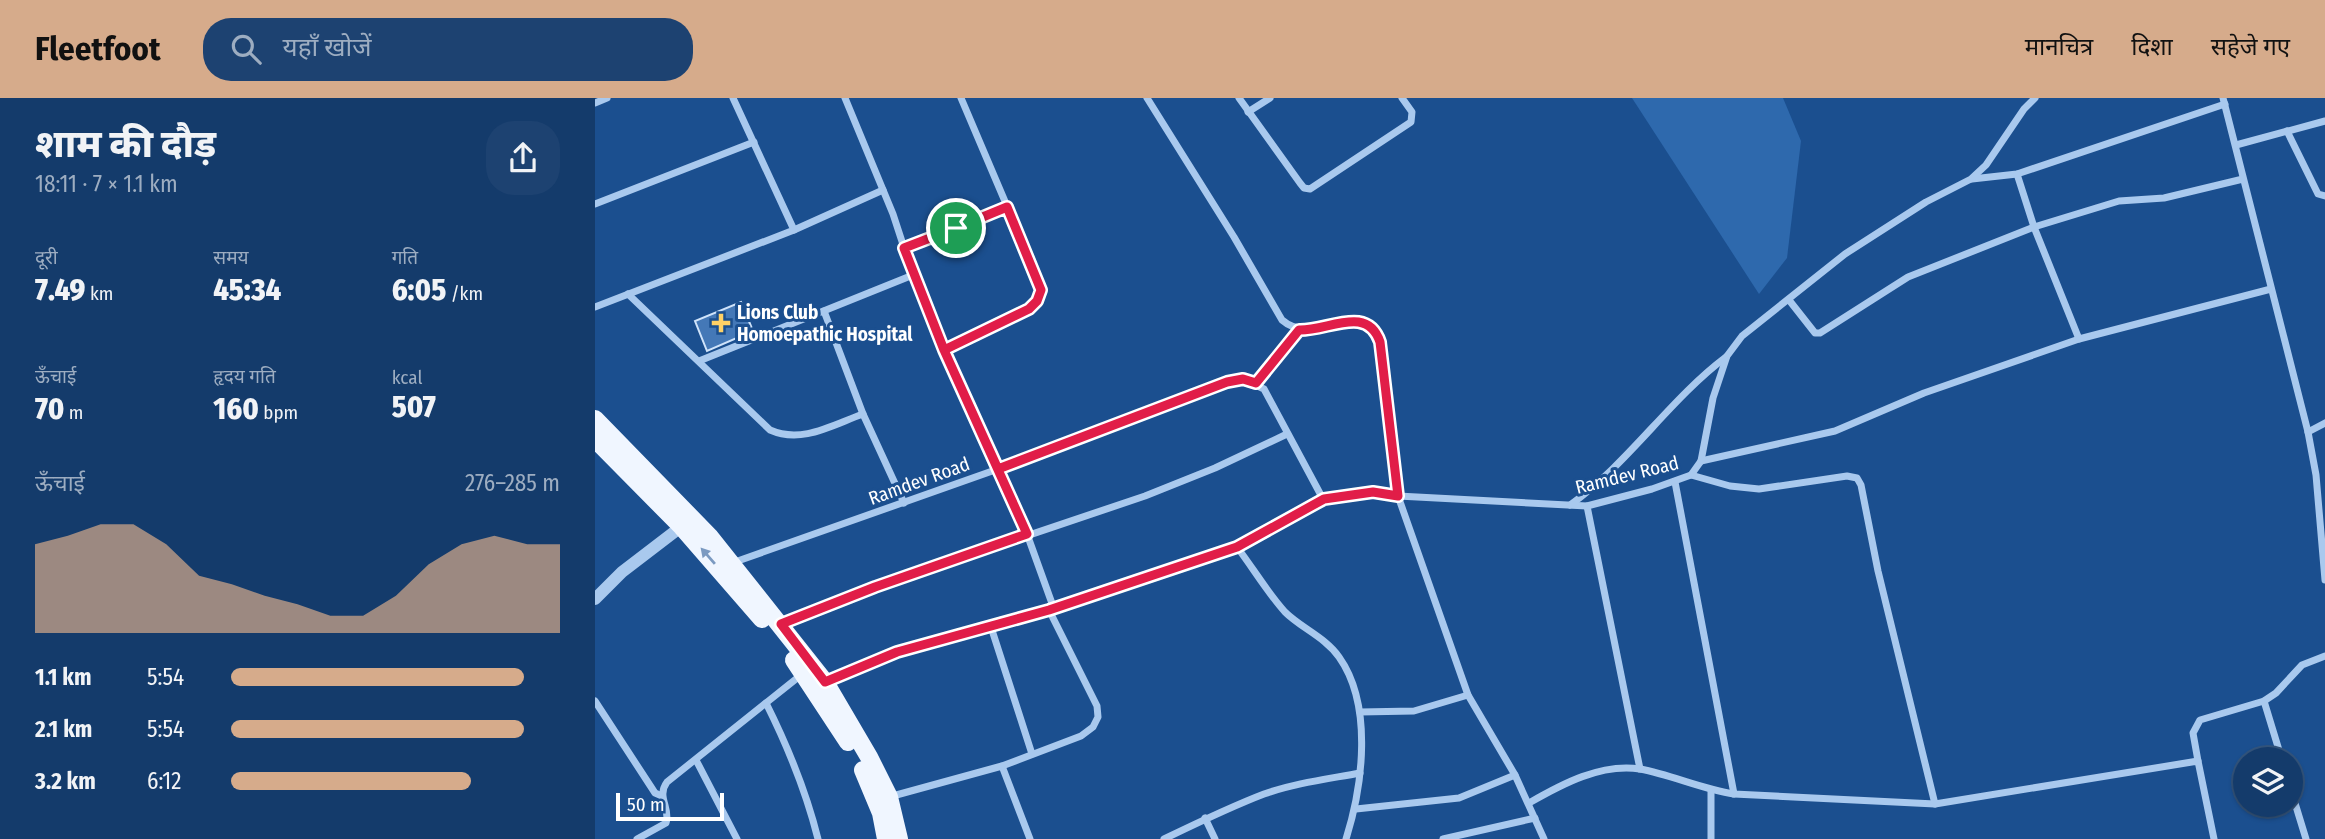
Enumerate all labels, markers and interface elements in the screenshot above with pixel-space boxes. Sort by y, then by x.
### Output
search box [203,18,693,81]
text: Fleetfoot [35,29,161,69]
icon: search [227,30,265,68]
text: यहाँ खोजें [283,32,372,63]
text: मानचित्र [2025,33,2093,61]
text: दिशा [2131,33,2173,61]
text: सहेजे गए [2211,33,2290,61]
text: शाम की दौड़ [35,121,216,167]
button: share [486,121,560,195]
text: 18:11 · 7 × 1.1 km [35,170,178,198]
pin [926,198,986,258]
icon: arrive [937,209,975,247]
text: दूरी [35,246,58,269]
text: समय [213,246,249,269]
text: गति [392,246,418,269]
text: 7.49 [35,272,85,308]
text: 45:34 [213,272,281,308]
text: 6:05 [392,272,446,308]
text: km [85,282,113,305]
text: /km [446,282,483,305]
place label: Lions Club Homoepathic Hospital [737,301,913,346]
marker: Lions Club Homoepathic Hospital [711,313,731,333]
text: ऊँचाई [35,365,76,388]
text: हृदय गति [213,365,276,388]
text: kcal [392,366,422,389]
text: 507 [392,389,436,425]
text: 70 [35,391,64,427]
text: 160 [213,391,259,427]
text: m [64,401,83,424]
text: bpm [259,401,298,424]
street label: Ramdev Road [1573,451,1681,499]
street label: Ramdev Road [865,452,973,510]
text: ऊँचाई [35,469,85,497]
text: 276–285 m [465,469,560,497]
one-way arrow [701,548,716,565]
text: 1.1 km [35,663,91,691]
text: 5:54 [147,663,184,691]
text: 2.1 km [35,715,92,743]
text: 5:54 [147,715,184,743]
map controls [2233,747,2303,817]
button: layers [2233,747,2303,817]
text: 3.2 km [35,767,96,795]
text: 6:12 [147,767,181,795]
scale bar [616,790,725,822]
text: 50 m [627,793,665,816]

